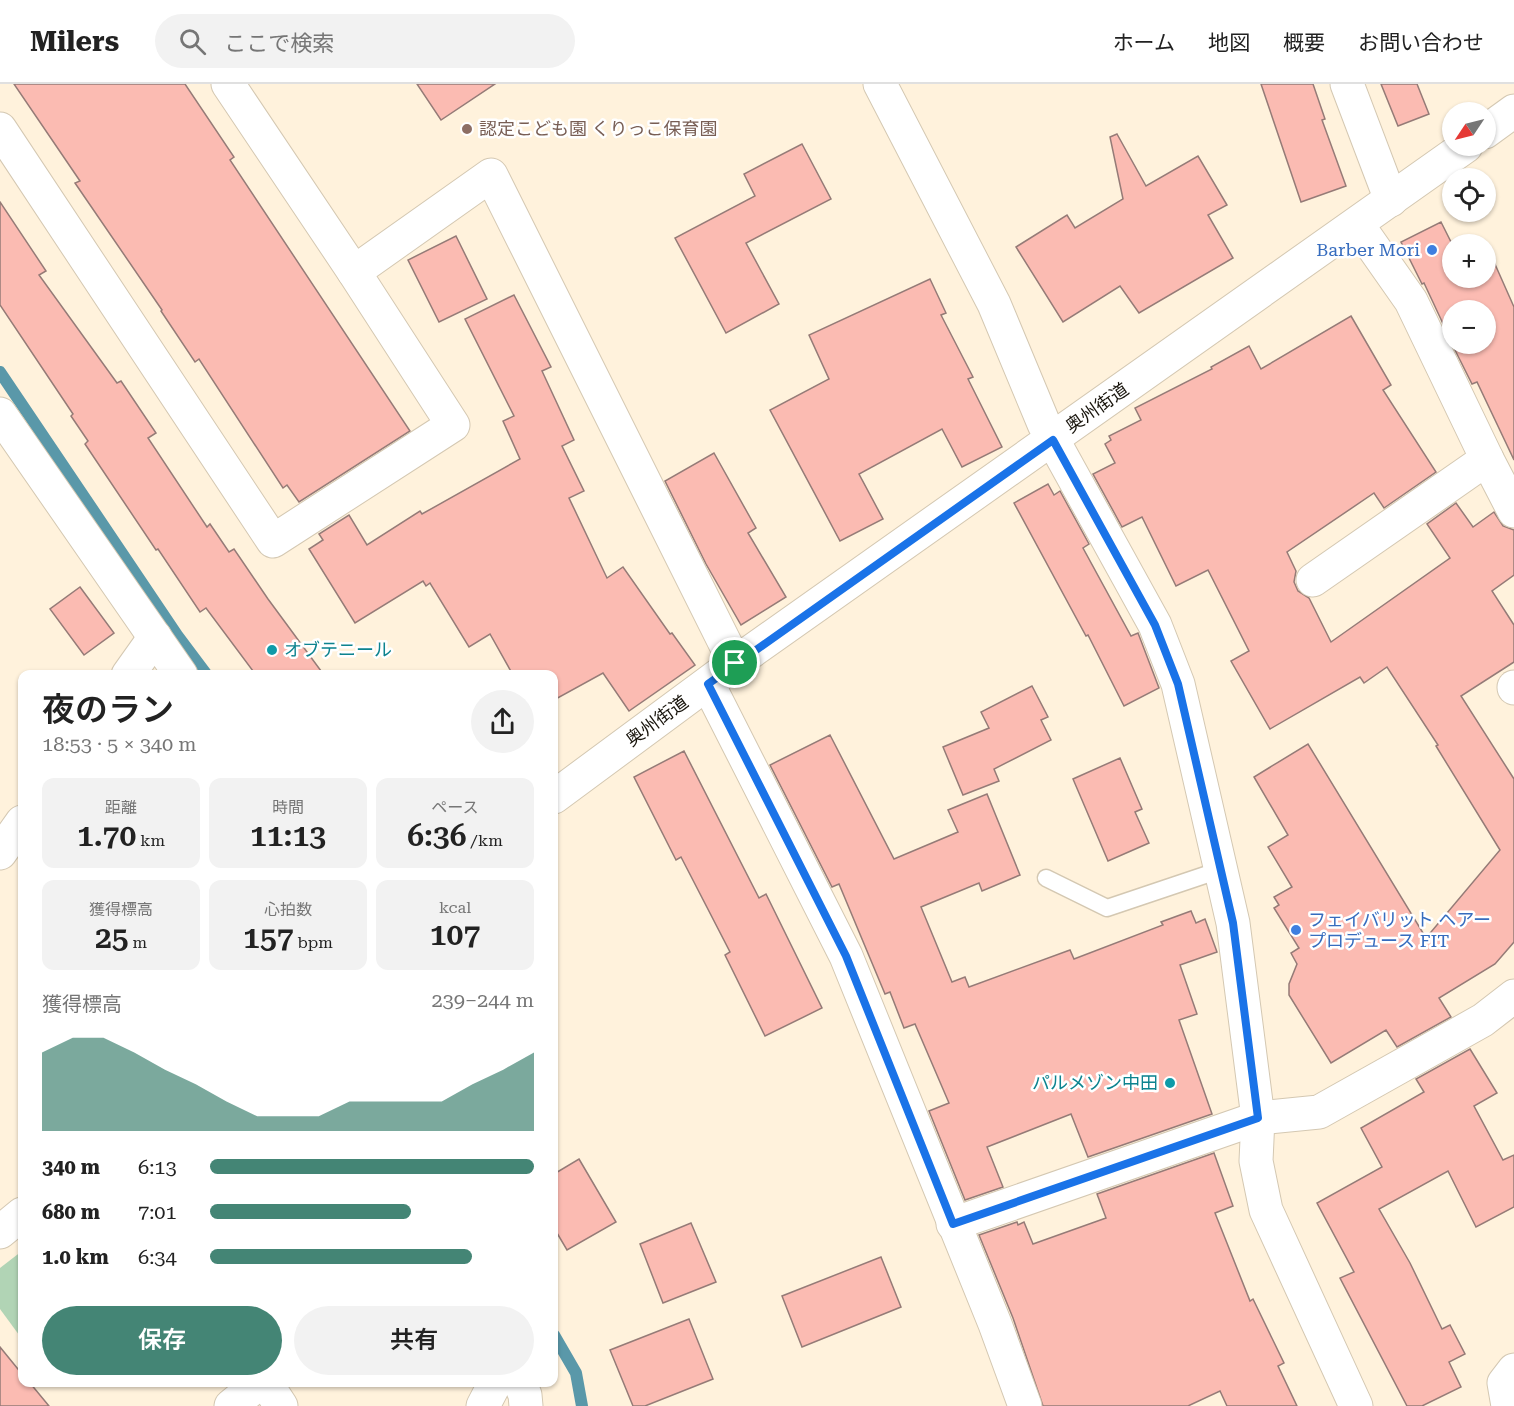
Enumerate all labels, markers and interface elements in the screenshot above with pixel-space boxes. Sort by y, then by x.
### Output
search box [155,14,575,68]
text: Milers [30,25,119,58]
icon: search [176,25,209,58]
text: ここで検索 [224,31,334,56]
text: ホーム [1113,31,1175,55]
text: 地図 [1208,31,1250,55]
text: 概要 [1283,31,1325,55]
text: お問い合わせ [1358,31,1484,55]
north arrow [1442,102,1496,156]
map controls [1442,102,1496,354]
place label: 認定こども園 くりっこ保育園 [479,118,718,139]
marker: 認定こども園 くりっこ保育園 [460,122,474,136]
button: locate [1442,168,1496,222]
button: + [1442,234,1496,288]
place label: Barber Mori [1316,239,1420,260]
marker: Barber Mori [1425,243,1439,257]
button: − [1442,300,1496,354]
street label: 奥州街道 [1061,378,1132,437]
pin [709,637,760,688]
place label: オブテニール [284,639,392,660]
marker: オブテニール [265,643,279,657]
icon: arrive [718,646,751,679]
text: 夜のラン [42,690,174,729]
button: share [471,690,534,753]
street label: 奥州街道 [621,691,692,750]
text: 18:53 · 5 × 340 m [42,732,197,756]
text: 距離 [105,798,137,817]
text: 時間 [272,798,304,817]
text: ペース [431,798,479,817]
text: 1.70 [77,818,136,853]
text: 11:13 [250,818,326,853]
text: 6:36 [407,818,466,853]
text: km [136,831,165,850]
text: /km [466,831,503,850]
text: kcal [439,898,471,917]
text: 獲得標高 [89,900,153,919]
text: 心拍数 [264,900,312,919]
place label: フェイバリット ヘアー プロデュース FIT [1308,909,1491,951]
text: 107 [430,917,480,952]
text: 25 [95,920,128,955]
text: 157 [243,920,293,955]
marker: フェイバリット ヘアー プロデュース FIT [1289,923,1303,937]
text: m [128,933,147,952]
text: bpm [293,933,333,952]
text: 239–244 m [431,988,534,1012]
text: 獲得標高 [42,992,122,1016]
place label: パルメゾン中田 [1032,1072,1158,1093]
marker: パルメゾン中田 [1163,1076,1177,1090]
text: 340 m [42,1155,100,1179]
text: 6:13 [138,1155,177,1179]
text: 680 m [42,1200,100,1224]
text: 7:01 [138,1200,177,1224]
text: 1.0 km [42,1245,109,1269]
text: 6:34 [138,1245,177,1269]
button: 保存 [42,1306,282,1375]
button: 共有 [294,1306,534,1375]

